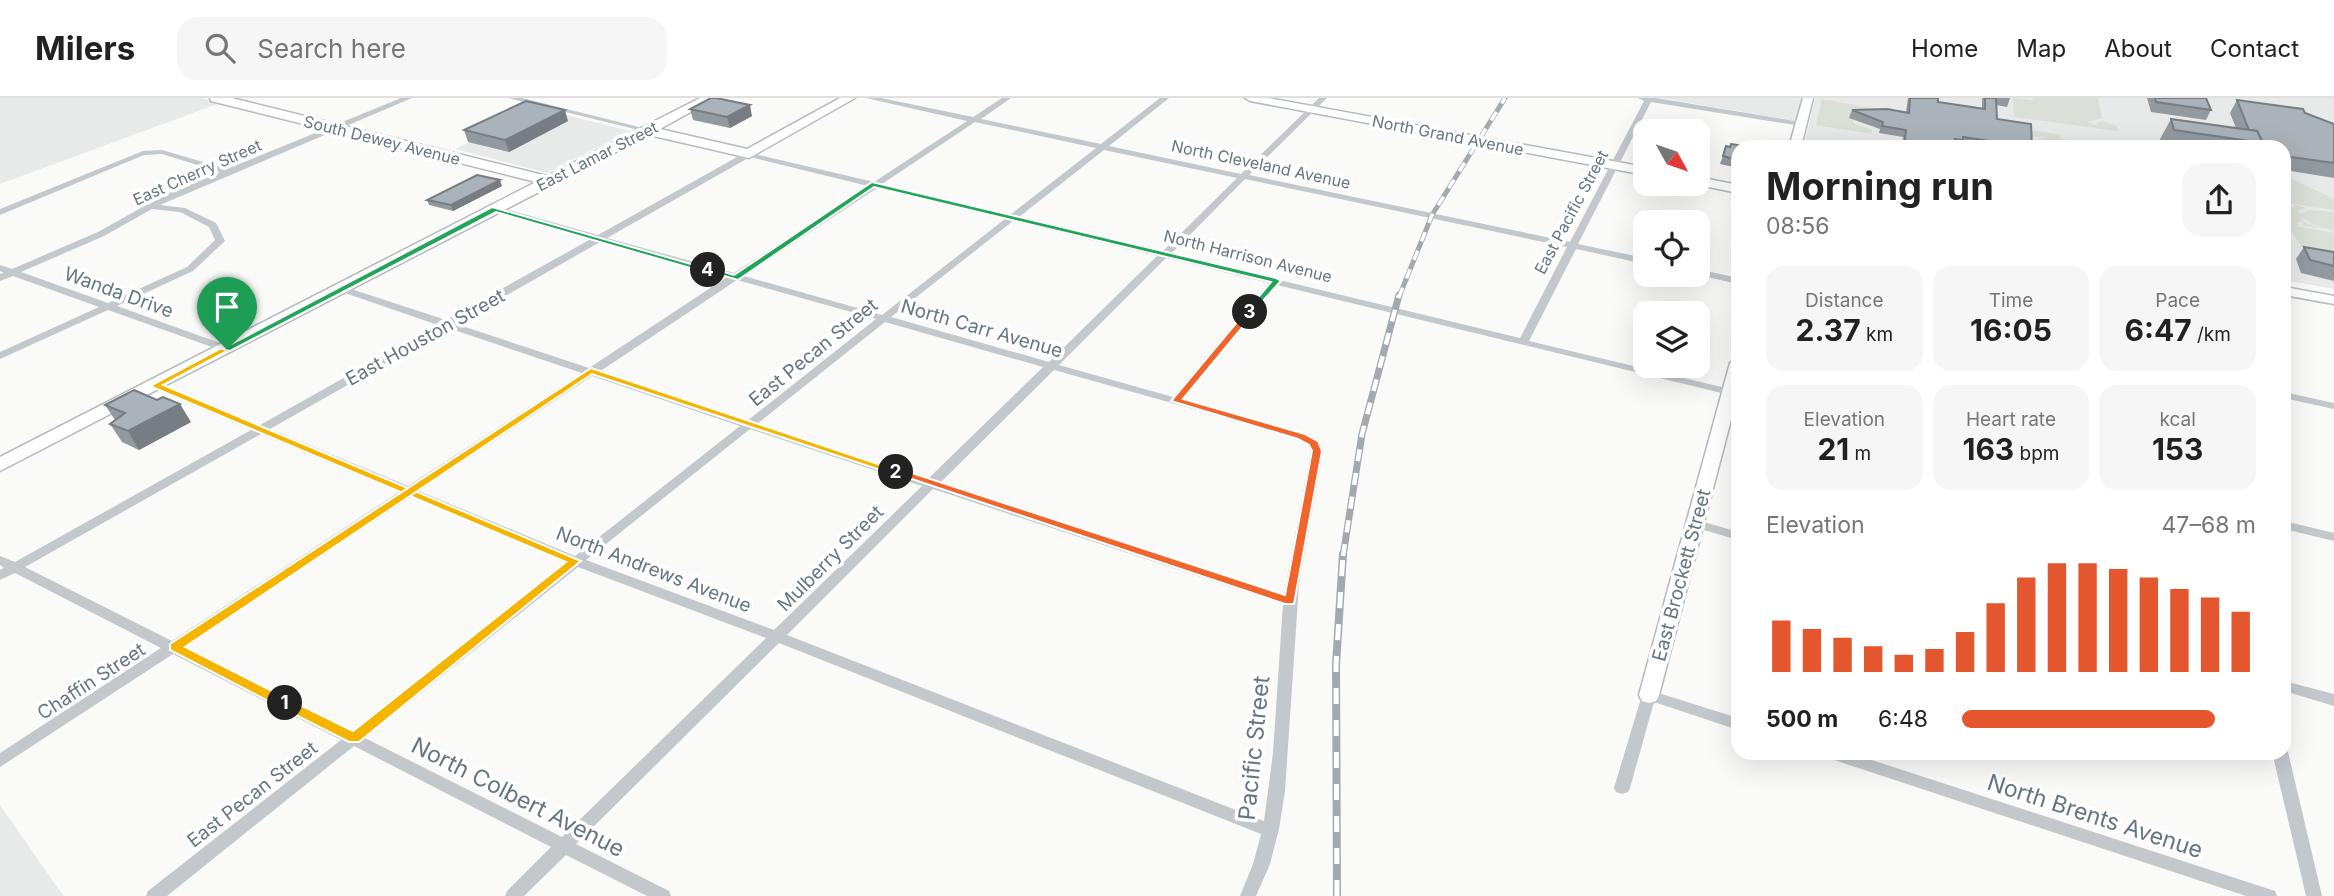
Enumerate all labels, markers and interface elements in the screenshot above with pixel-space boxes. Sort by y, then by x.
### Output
search box [177,17,667,80]
text: Milers [35,28,135,68]
icon: search [201,29,239,67]
text: Search here [257,33,406,64]
text: Home [1911,34,1978,63]
text: Map [2016,34,2066,63]
text: About [2104,34,2172,63]
text: Contact [2210,34,2299,63]
street label: North Grand Avenue [1370,110,1526,160]
street label: South Dewey Avenue [302,111,462,169]
street label: East Lamar Street [533,117,661,195]
north arrow [1633,119,1710,196]
map controls [1633,119,1710,378]
street label: East Cherry Street [130,135,264,209]
street label: North Cleveland Avenue [1170,135,1352,193]
street label: East Pacific Street [1530,147,1612,277]
text: Morning run [1766,163,1994,209]
button: share [2182,163,2256,237]
button: locate [1633,210,1710,287]
text: 08:56 [1766,212,1830,240]
street label: North Harrison Avenue [1162,225,1334,287]
pin: 4 [690,252,726,288]
text: 4 [701,258,714,281]
street label: Wanda Drive [61,262,177,323]
pin [197,277,257,349]
street label: East Houston Street [342,284,509,391]
icon: arrive [208,288,246,326]
text: Distance [1805,289,1884,312]
text: Time [1989,289,2033,312]
text: Pace [2155,289,2200,312]
street label: East Pecan Street [744,294,882,411]
street label: North Carr Avenue [898,294,1065,363]
pin: 3 [1232,294,1268,330]
text: 3 [1243,300,1256,323]
button: layers [1633,301,1710,378]
text: 2.37 [1796,312,1861,348]
text: 16:05 [1970,312,2052,348]
text: 6:47 [2124,312,2192,348]
text: km [1861,323,1893,346]
text: /km [2192,323,2231,346]
text: Elevation [1804,408,1885,431]
text: Heart rate [1966,408,2056,431]
text: kcal [2160,408,2196,431]
text: 21 [1817,431,1849,467]
text: 163 [1962,431,2014,467]
text: 153 [2152,431,2203,467]
text: m [1849,442,1871,465]
text: bpm [2014,442,2060,465]
pin: 2 [878,454,914,490]
text: 2 [890,460,901,483]
street label: East Brockett Street [1647,487,1716,664]
street label: Mulberry Street [773,501,888,616]
text: Elevation [1766,511,1865,539]
text: 47–68 m [2162,511,2256,539]
street label: North Andrews Avenue [553,522,755,617]
street label: Chaffin Street [33,638,149,725]
street label: Pacific Street [1233,674,1276,822]
pin: 1 [268,686,302,720]
text: 1 [280,691,289,714]
text: 500 m [1766,705,1838,733]
text: 6:48 [1878,705,1928,733]
street label: North Colbert Avenue [407,731,629,863]
street label: East Pecan Street [183,736,322,852]
street label: North Brents Avenue [1984,768,2206,864]

